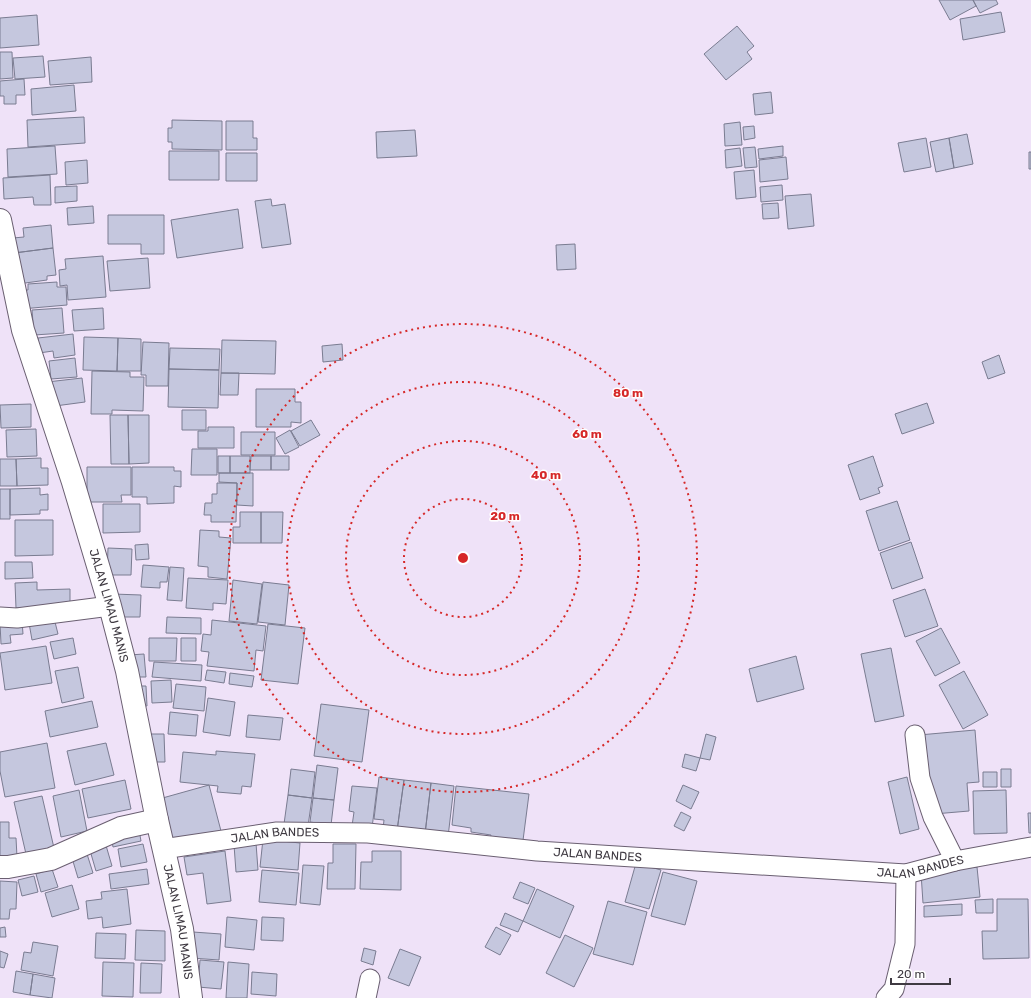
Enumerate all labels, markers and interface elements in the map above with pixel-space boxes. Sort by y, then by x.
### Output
text: 80 m [613,386,643,400]
text: 60 m [572,427,602,441]
text: 40 m [531,468,561,482]
text: 20 m [490,509,520,523]
street label: JALAN LIMAU MANIS [86,547,131,664]
centre of rings [456,551,470,565]
street label: JALAN BANDES [230,825,319,846]
street label: JALAN BANDES [553,845,642,865]
street label: JALAN BANDES [876,853,965,881]
street label: JALAN LIMAU MANIS [160,863,196,980]
scale bar [891,960,950,986]
text: 20 m [897,967,925,981]

